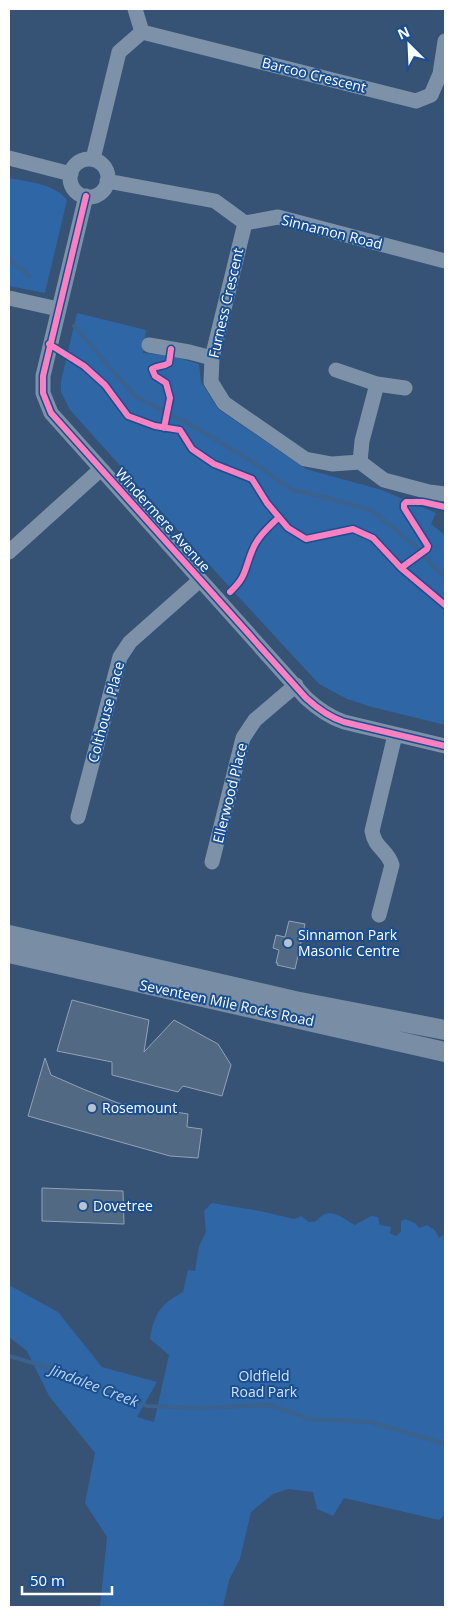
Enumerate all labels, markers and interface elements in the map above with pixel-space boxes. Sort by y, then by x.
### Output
north arrow [384,20,434,70]
text: N [394,22,413,44]
street label: Barcoo Crescent [260,52,368,97]
street label: Sinnamon Road [280,210,384,253]
street label: Furness Crescent [204,246,247,360]
street label: Windermere Avenue [111,464,215,576]
street label: Colthouse Place [83,659,128,764]
street label: Ellerwood Place [208,741,251,845]
place label: Sinnamon Park Masonic Centre [298,925,400,960]
marker: Sinnamon Park Masonic Centre [282,937,294,949]
street label: Seventeen Mile Rocks Road [138,975,316,1030]
place label: Rosemount [102,1098,177,1117]
marker: Rosemount [86,1102,98,1114]
place label: Dovetree [93,1196,153,1215]
marker: Dovetree [77,1200,89,1212]
water label: Jindalee Creek [44,1358,142,1411]
park label: Oldfield Road Park [231,1366,298,1401]
scale bar [22,1564,112,1596]
text: 50 m [30,1570,65,1590]

